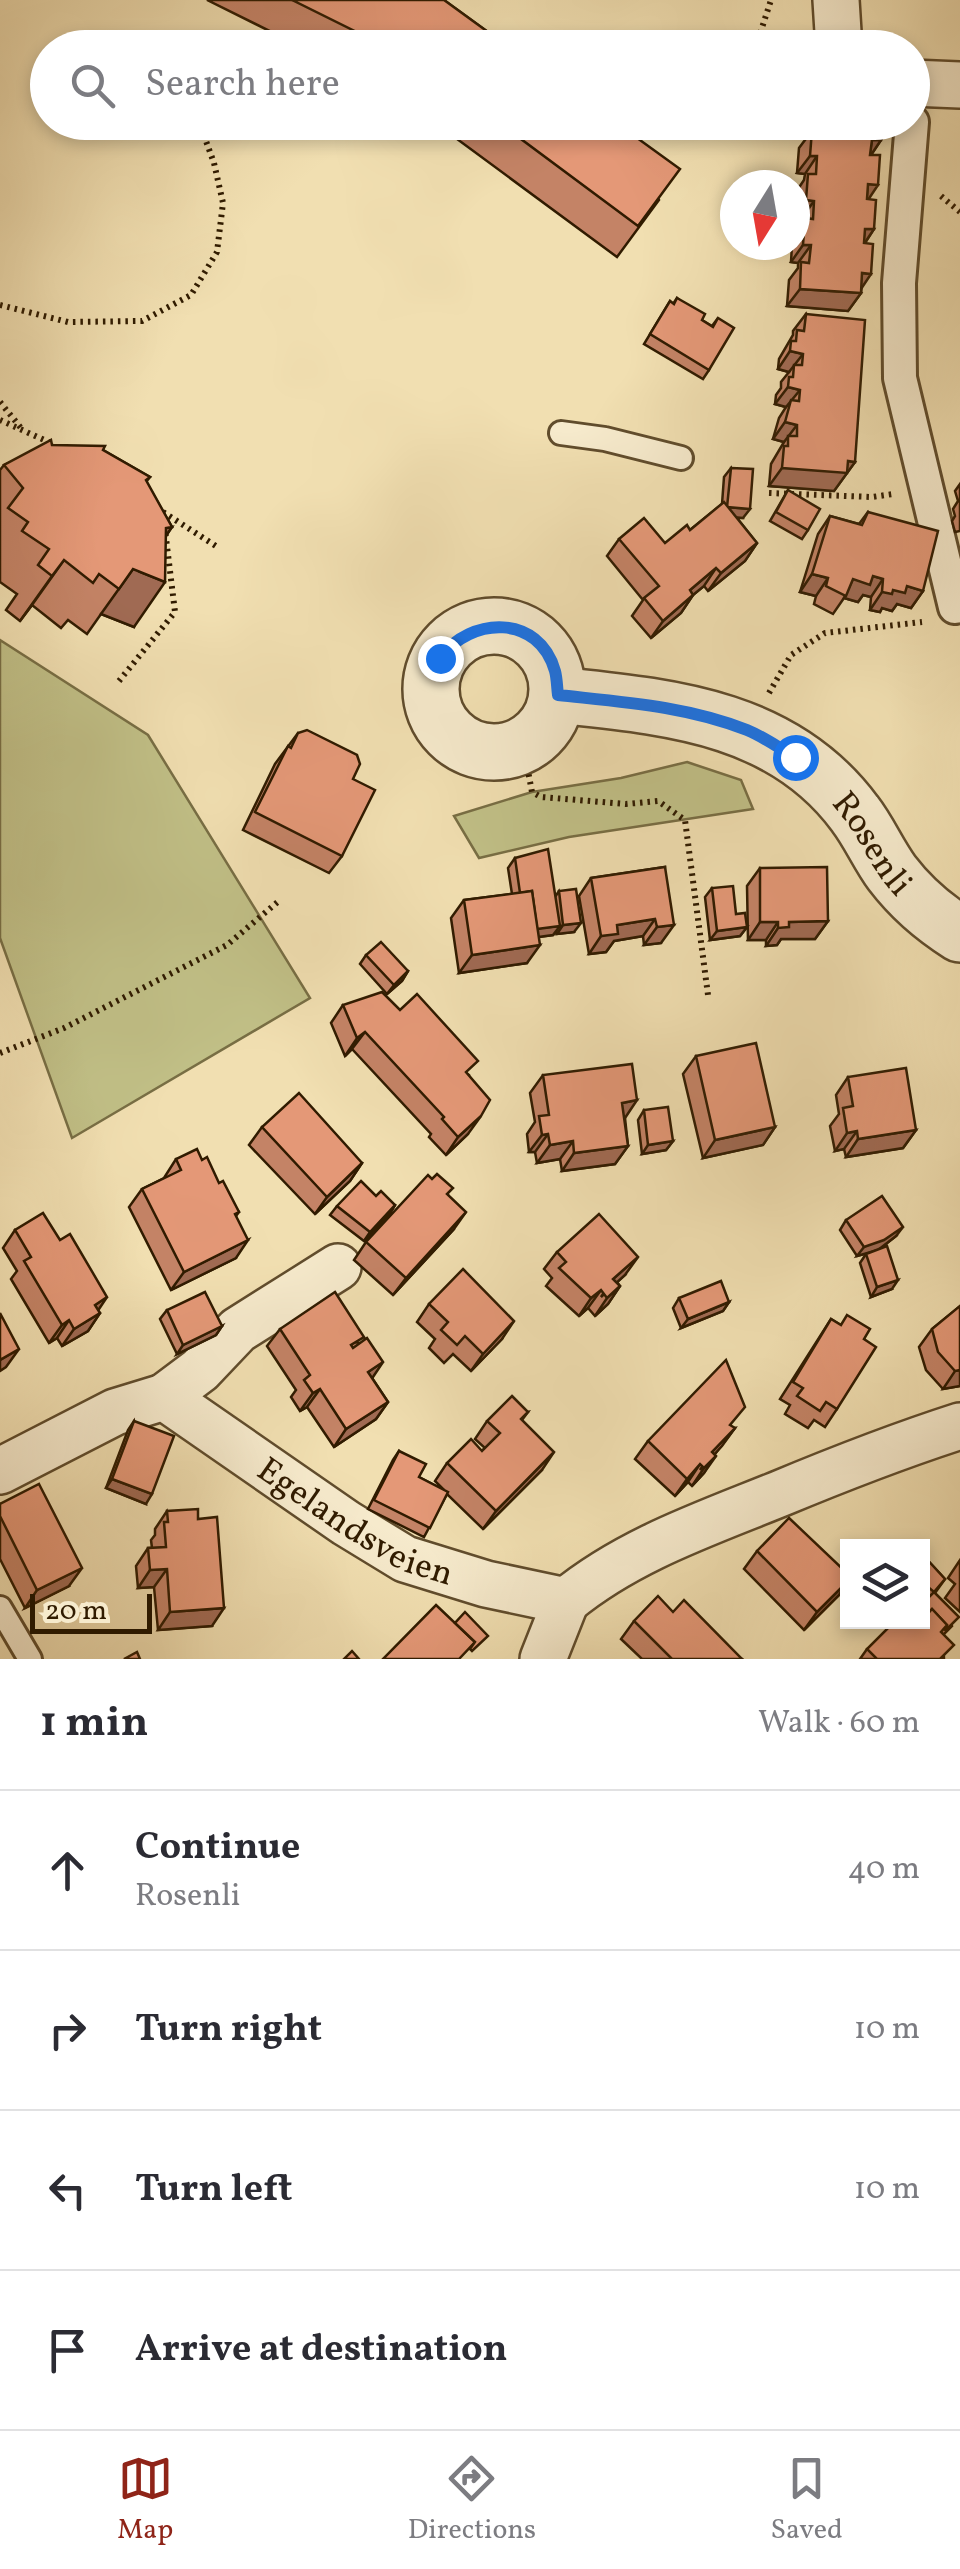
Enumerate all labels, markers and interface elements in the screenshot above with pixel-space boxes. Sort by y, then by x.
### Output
search box [30,30,930,140]
icon: search [65,58,120,113]
text: Search here [145,59,340,112]
north arrow [720,170,810,260]
route end [418,636,464,682]
route start [773,735,819,781]
street label: Rosenli [819,782,922,908]
street label: Egelandsveien [246,1447,459,1599]
map controls [840,1539,930,1629]
button: layers [840,1539,930,1629]
scale bar [30,1589,152,1633]
text: 20 m [45,1592,107,1631]
text: 1 min [40,1695,148,1754]
text: Walk · 60 m [758,1702,920,1746]
text: Continue [135,1822,300,1875]
icon: ahead [40,1843,95,1898]
text: 40 m [848,1848,920,1892]
text: Rosenli [135,1875,240,1919]
icon: right [40,2003,95,2058]
text: Turn right [135,2004,322,2057]
text: 10 m [854,2008,920,2052]
icon: left [40,2163,95,2218]
text: Turn left [135,2164,292,2217]
text: 10 m [854,2168,920,2212]
icon: arrive [40,2323,95,2378]
text: Arrive at destination [135,2324,508,2377]
tab: Map [117,2451,173,2550]
tab: Directions [408,2451,536,2550]
tab: Saved [771,2451,843,2550]

